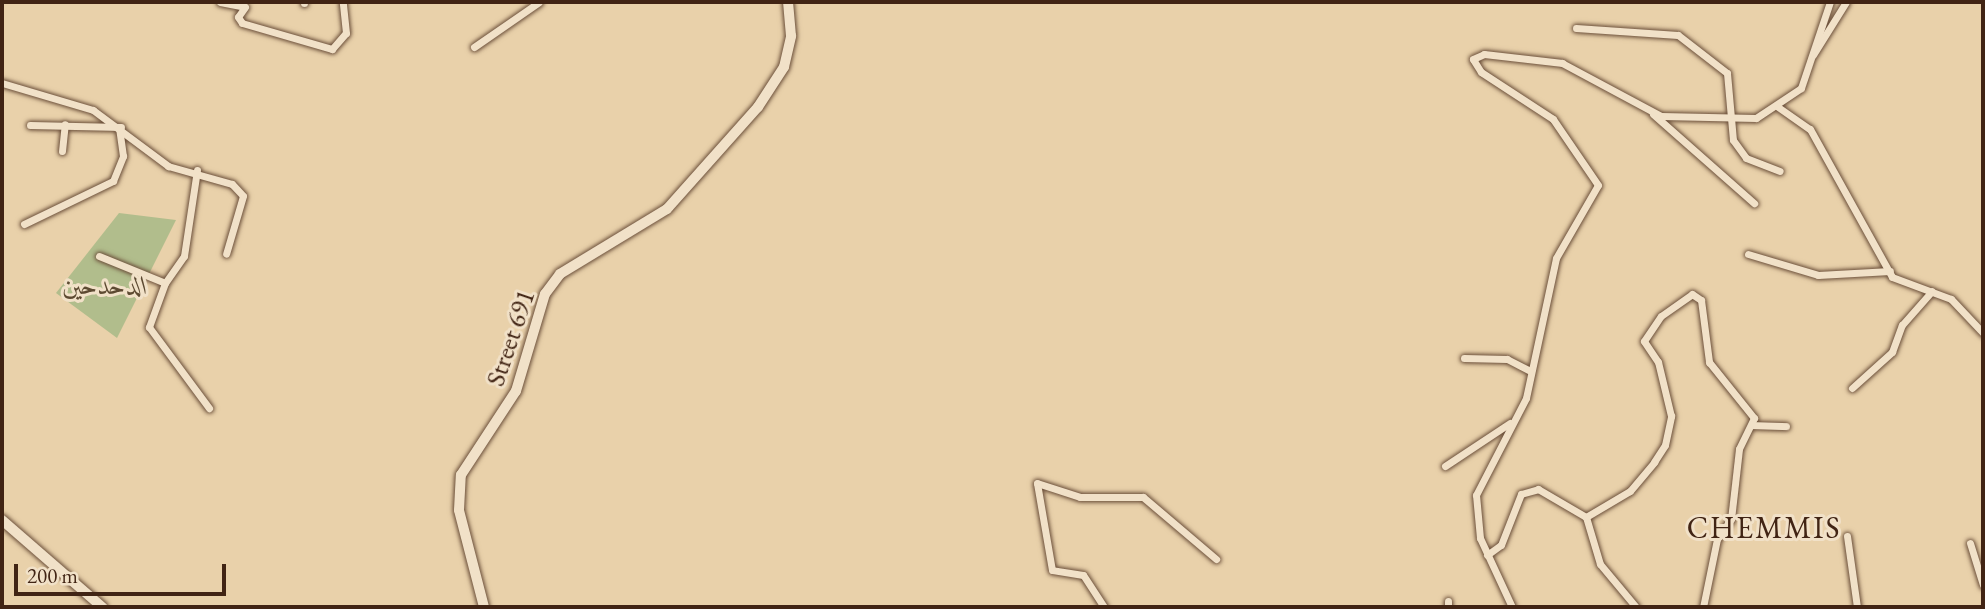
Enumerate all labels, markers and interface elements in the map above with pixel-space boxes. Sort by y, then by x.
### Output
park label: الدحدحين [62,270,148,302]
street label: Street 691 [480,286,542,390]
district label: CHEMMIS [1688,510,1840,546]
scale bar [18,550,229,594]
text: 200 m [27,562,78,589]

